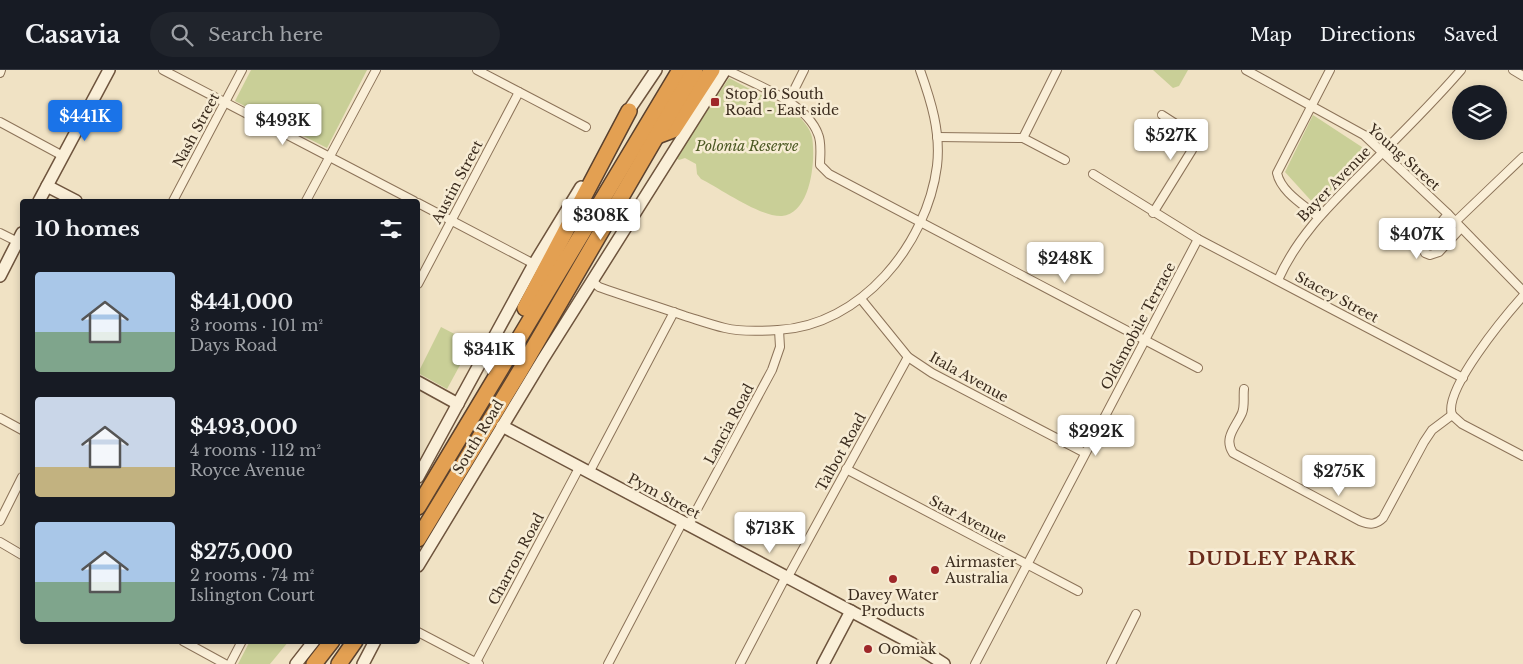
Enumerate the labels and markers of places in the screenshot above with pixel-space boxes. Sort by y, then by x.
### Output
place label: Stop 16 South Road - East side [725,85,839,119]
marker: Stop 16 South Road - East side [709,96,721,108]
pin: $441K [50,100,120,142]
pin: $493K [248,104,318,146]
pin: $527K [1136,118,1206,161]
pin: $308K [566,198,636,241]
pin: $407K [1382,218,1452,260]
pin: $248K [1030,242,1100,284]
pin: $341K [454,332,524,375]
pin: $292K [1061,414,1131,457]
pin: $275K [1304,454,1374,497]
pin: $713K [735,512,805,554]
place label: Airmaster Australia [944,553,1017,587]
marker: Airmaster Australia [929,564,941,576]
marker: Davey Water Products [887,573,899,585]
place label: Davey Water Products [848,586,939,620]
place label: Oomiak [878,640,937,658]
marker: Oomiak [862,643,874,655]

